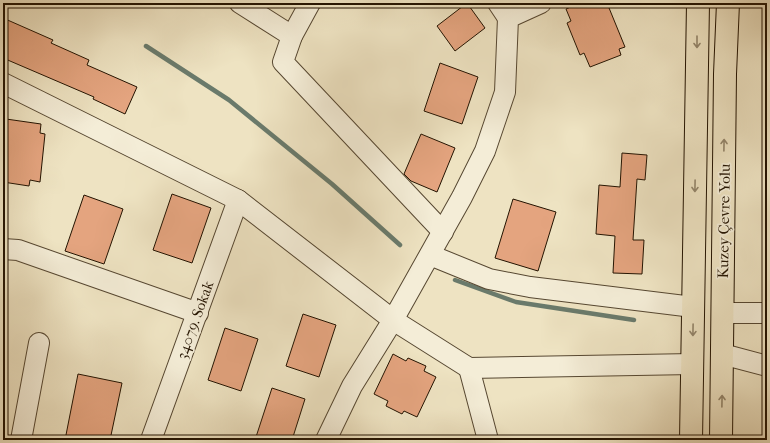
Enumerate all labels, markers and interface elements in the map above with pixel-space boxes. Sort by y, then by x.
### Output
one-way arrow [693,35,701,48]
one-way arrow [720,139,728,152]
street label: Kuzey Çevre Yolu [714,163,734,279]
one-way arrow [691,179,699,192]
street label: 34079. Sokak [173,278,218,362]
one-way arrow [689,323,697,336]
one-way arrow [718,395,726,408]

